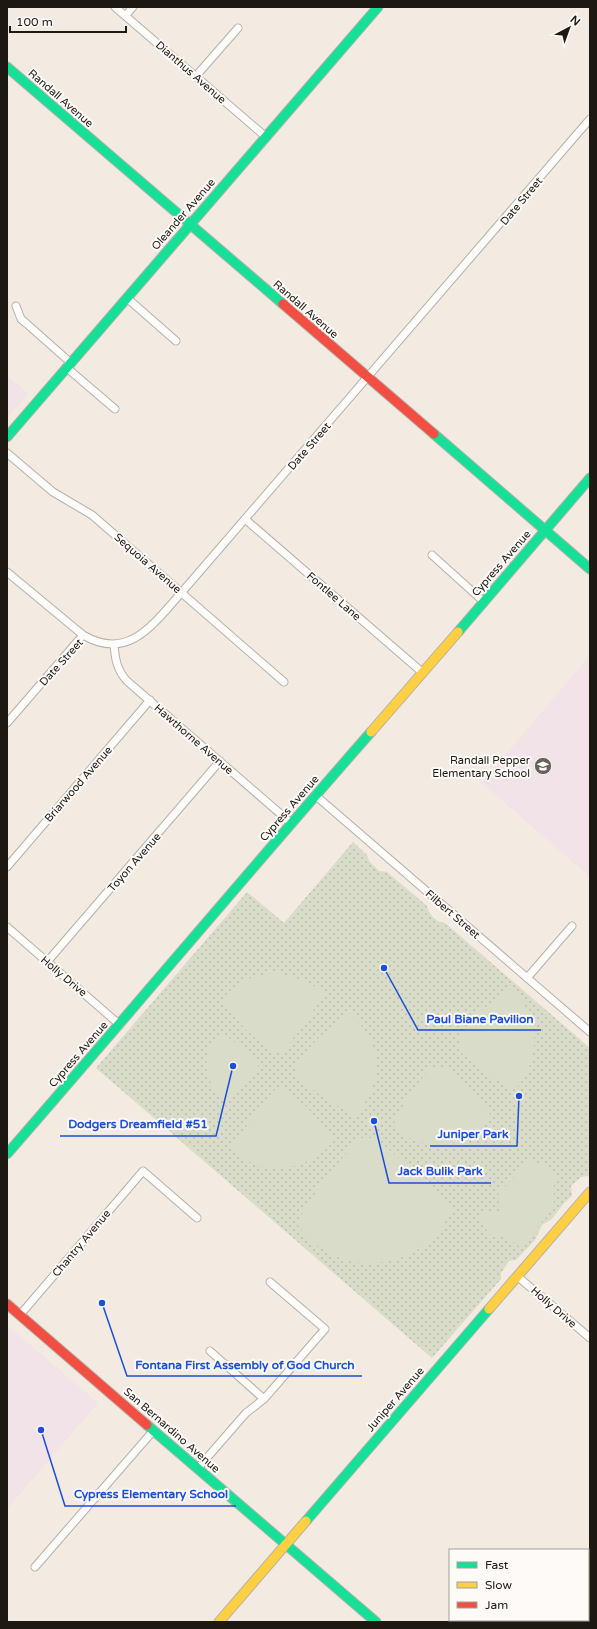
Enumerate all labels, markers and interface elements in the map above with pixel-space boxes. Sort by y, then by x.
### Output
scale bar [10,8,126,34]
north arrow [549,8,589,48]
text: N [568,13,583,29]
text: 100 m [16,15,53,29]
street label: Dianthus Avenue [153,38,228,106]
street label: Randall Avenue [26,67,96,130]
street label: Date Street [497,175,545,228]
street label: Oleander Avenue [149,176,218,253]
street label: Randall Avenue [271,278,341,341]
street label: Date Street [285,420,334,473]
street label: Cypress Avenue [469,528,534,599]
street label: Sequoia Avenue [112,531,184,596]
street label: Fontlee Lane [304,569,363,623]
street label: Date Street [37,636,86,689]
street label: Hawthorne Avenue [152,702,236,777]
street label: Briarwood Avenue [42,744,115,825]
place label: Randall Pepper Elementary School [432,754,531,780]
school or university icon: Randall Pepper Elementary School [533,756,553,776]
street label: Cypress Avenue [257,773,322,844]
street label: Toyon Avenue [105,830,164,895]
street label: Filbert Street [423,887,483,942]
street label: Holly Drive [38,953,89,999]
callout: Paul Biane Pavilion [418,1006,541,1030]
text: Paul Biane Pavilion [426,1012,534,1026]
street label: Cypress Avenue [46,1019,111,1090]
callout: Dodgers Dreamfield #51 [60,1112,216,1136]
text: Dodgers Dreamfield #51 [68,1117,208,1132]
callout: Juniper Park [430,1122,517,1146]
text: Juniper Park [437,1127,509,1142]
callout: Jack Bulik Park [389,1159,491,1183]
text: Jack Bulik Park [396,1164,483,1178]
street label: Chantry Avenue [50,1207,113,1280]
street label: Holly Drive [528,1284,579,1331]
callout: Fontana First Assembly of God Church [127,1352,362,1376]
text: Fontana First Assembly of God Church [135,1358,355,1373]
street label: Juniper Avenue [364,1365,427,1434]
street label: San Bernardino Avenue [121,1385,222,1476]
callout: Cypress Elementary School [65,1482,236,1506]
text: Cypress Elementary School [74,1487,228,1502]
legend [449,1549,589,1621]
text: Fast [485,1558,509,1572]
text: Slow [485,1578,512,1592]
text: Jam [485,1598,508,1612]

